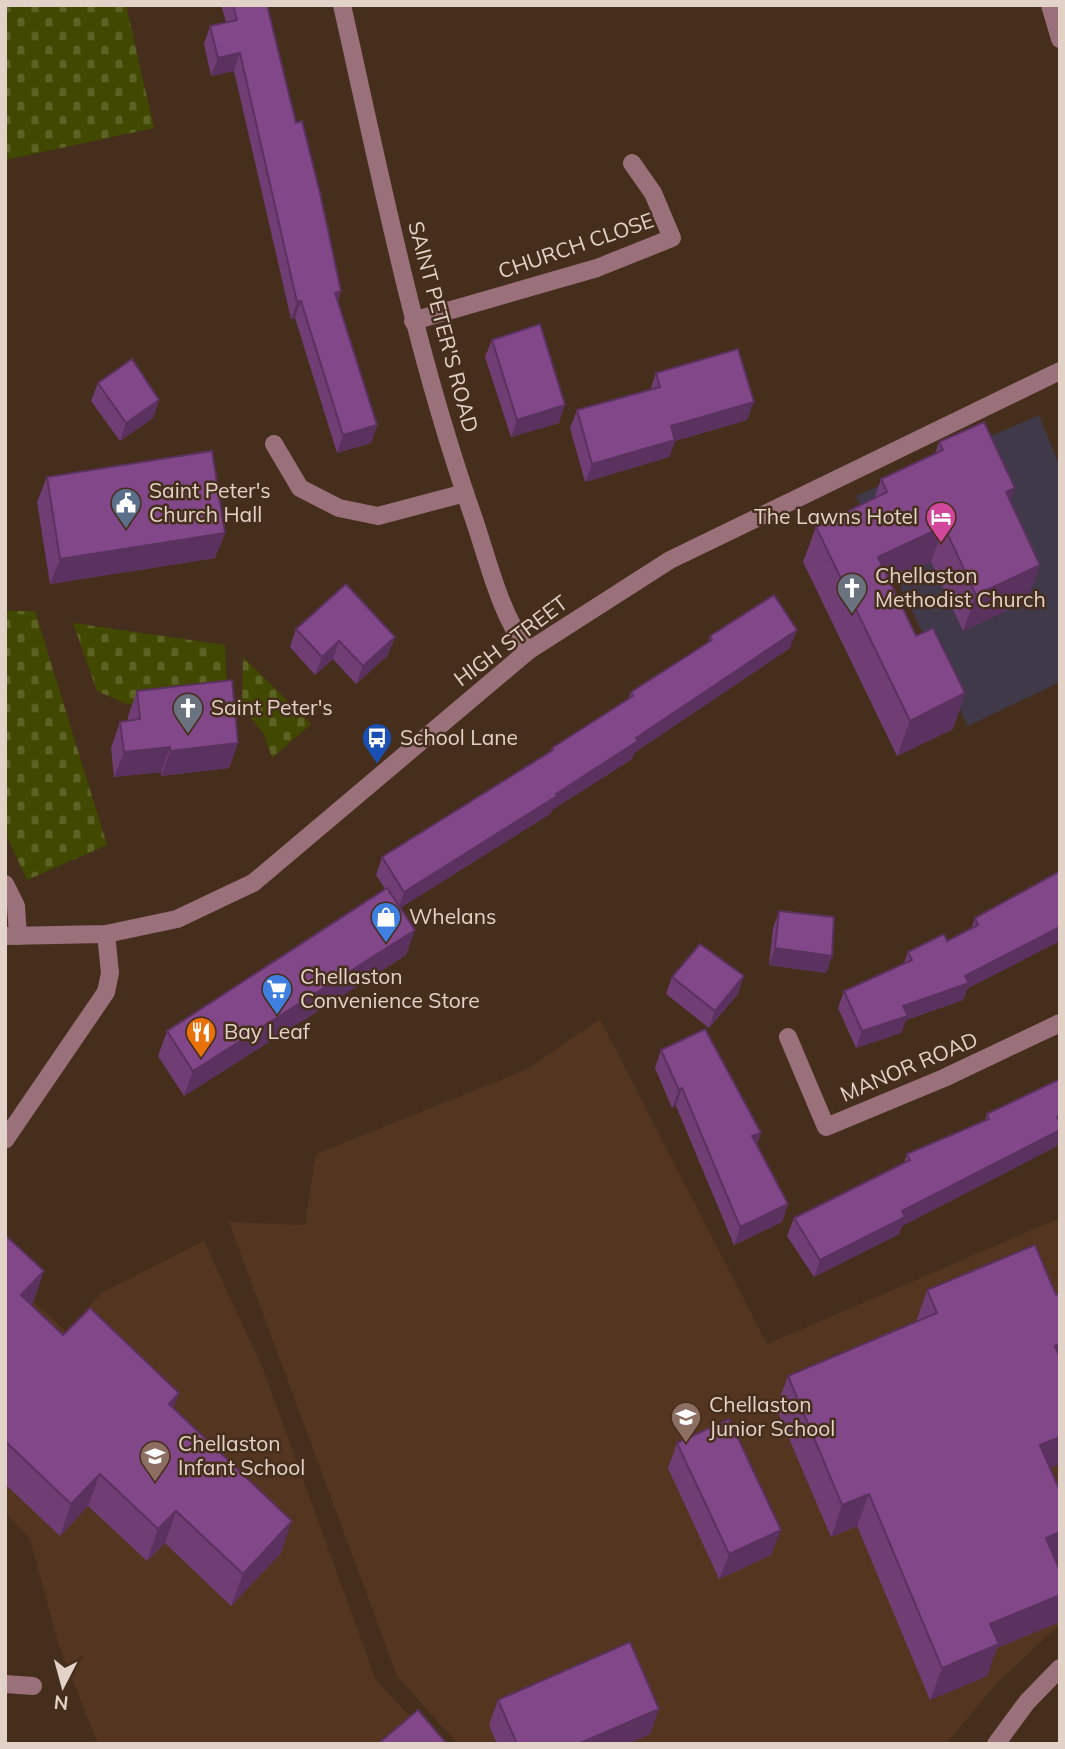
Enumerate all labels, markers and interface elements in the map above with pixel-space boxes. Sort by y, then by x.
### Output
street label: CHURCH CLOSE [494,206,657,284]
street label: SAINT PETER'S ROAD [403,218,485,435]
place label: Saint Peter's Church Hall [149,477,271,527]
public building icon: Saint Peter's Church Hall [109,486,143,530]
hotel icon: The Lawns Hotel [924,500,958,544]
place label: The Lawns Hotel [754,503,918,529]
place label: Chellaston Methodist Church [875,562,1046,612]
church icon: Chellaston Methodist Church [835,571,869,615]
street label: HIGH STREET [448,589,573,691]
church icon: Saint Peter's [171,691,205,735]
place label: Saint Peter's [211,694,333,720]
bus stop icon: School Lane [360,721,394,765]
place label: School Lane [400,724,518,750]
shop icon: Whelans [369,900,403,944]
place label: Whelans [409,903,496,929]
place label: Chellaston Convenience Store [300,963,480,1013]
supermarket icon: Chellaston Convenience Store [260,972,294,1016]
restaurant icon: Bay Leaf [184,1015,218,1059]
place label: Bay Leaf [224,1018,311,1044]
street label: MANOR ROAD [836,1025,981,1107]
place label: Chellaston Junior School [709,1391,835,1441]
school or university icon: Chellaston Junior School [669,1400,703,1444]
place label: Chellaston Infant School [178,1430,305,1480]
school or university icon: Chellaston Infant School [138,1439,172,1483]
north arrow [28,1651,98,1721]
text: N [53,1690,70,1716]

